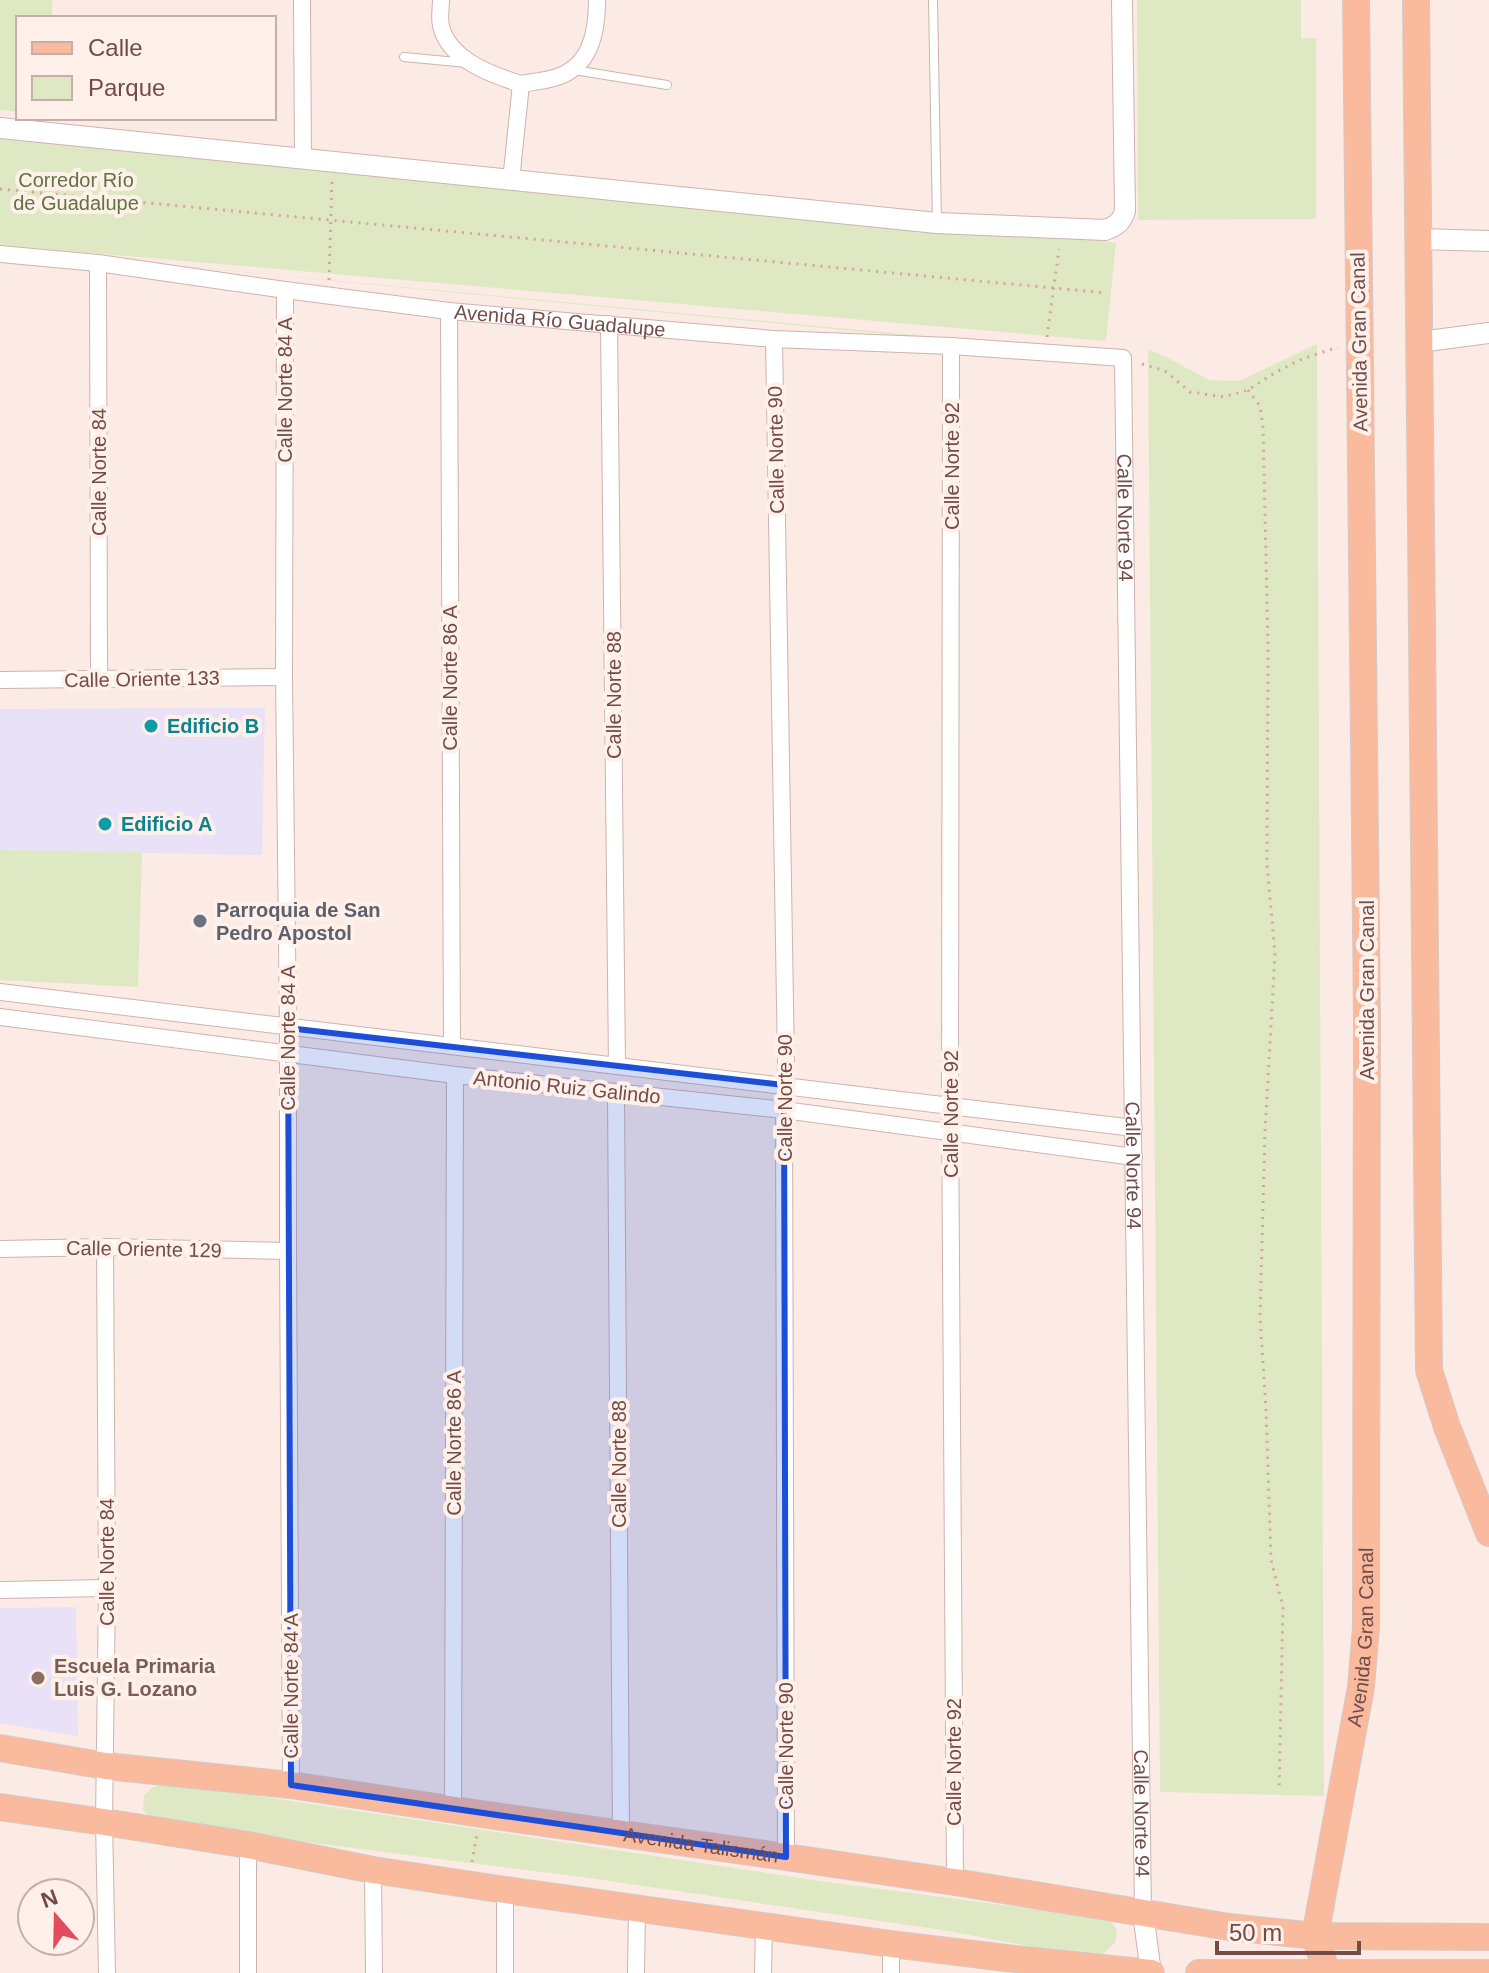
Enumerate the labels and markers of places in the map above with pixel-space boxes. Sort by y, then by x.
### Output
place label: Edificio B [167,715,259,737]
marker: Edificio B [142,717,160,735]
place label: Edificio A [121,813,212,835]
marker: Edificio A [96,815,114,833]
place label: Parroquia de San Pedro Apostol [216,899,381,944]
marker: Parroquia de San Pedro Apostol [191,912,209,930]
place label: Escuela Primaria Luis G. Lozano [54,1655,216,1700]
marker: Escuela Primaria Luis G. Lozano [29,1669,47,1687]

